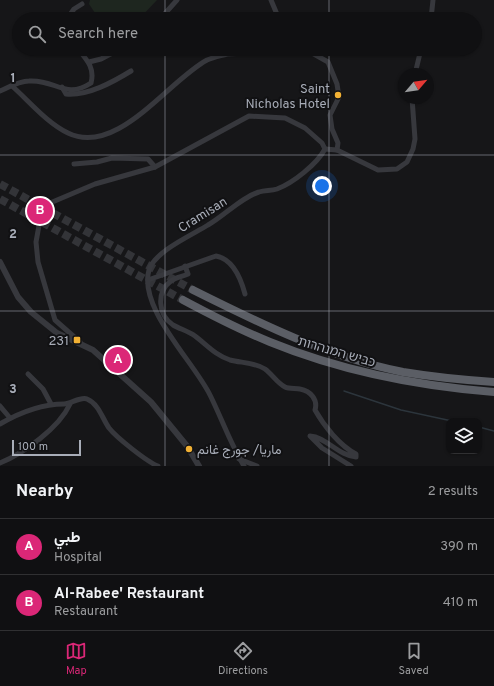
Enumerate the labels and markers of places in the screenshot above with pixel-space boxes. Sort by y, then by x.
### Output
place label: Saint Nicholas Hotel [245,82,330,113]
marker: Saint Nicholas Hotel [333,90,343,100]
pin: B [27,196,53,226]
place label: 231 [48,334,69,350]
marker: 231 [72,335,82,345]
pin: A [105,345,131,375]
place label: ماريا/ جورج غانم [197,443,282,459]
marker: ماريا/ جورج غانم [184,444,194,454]

